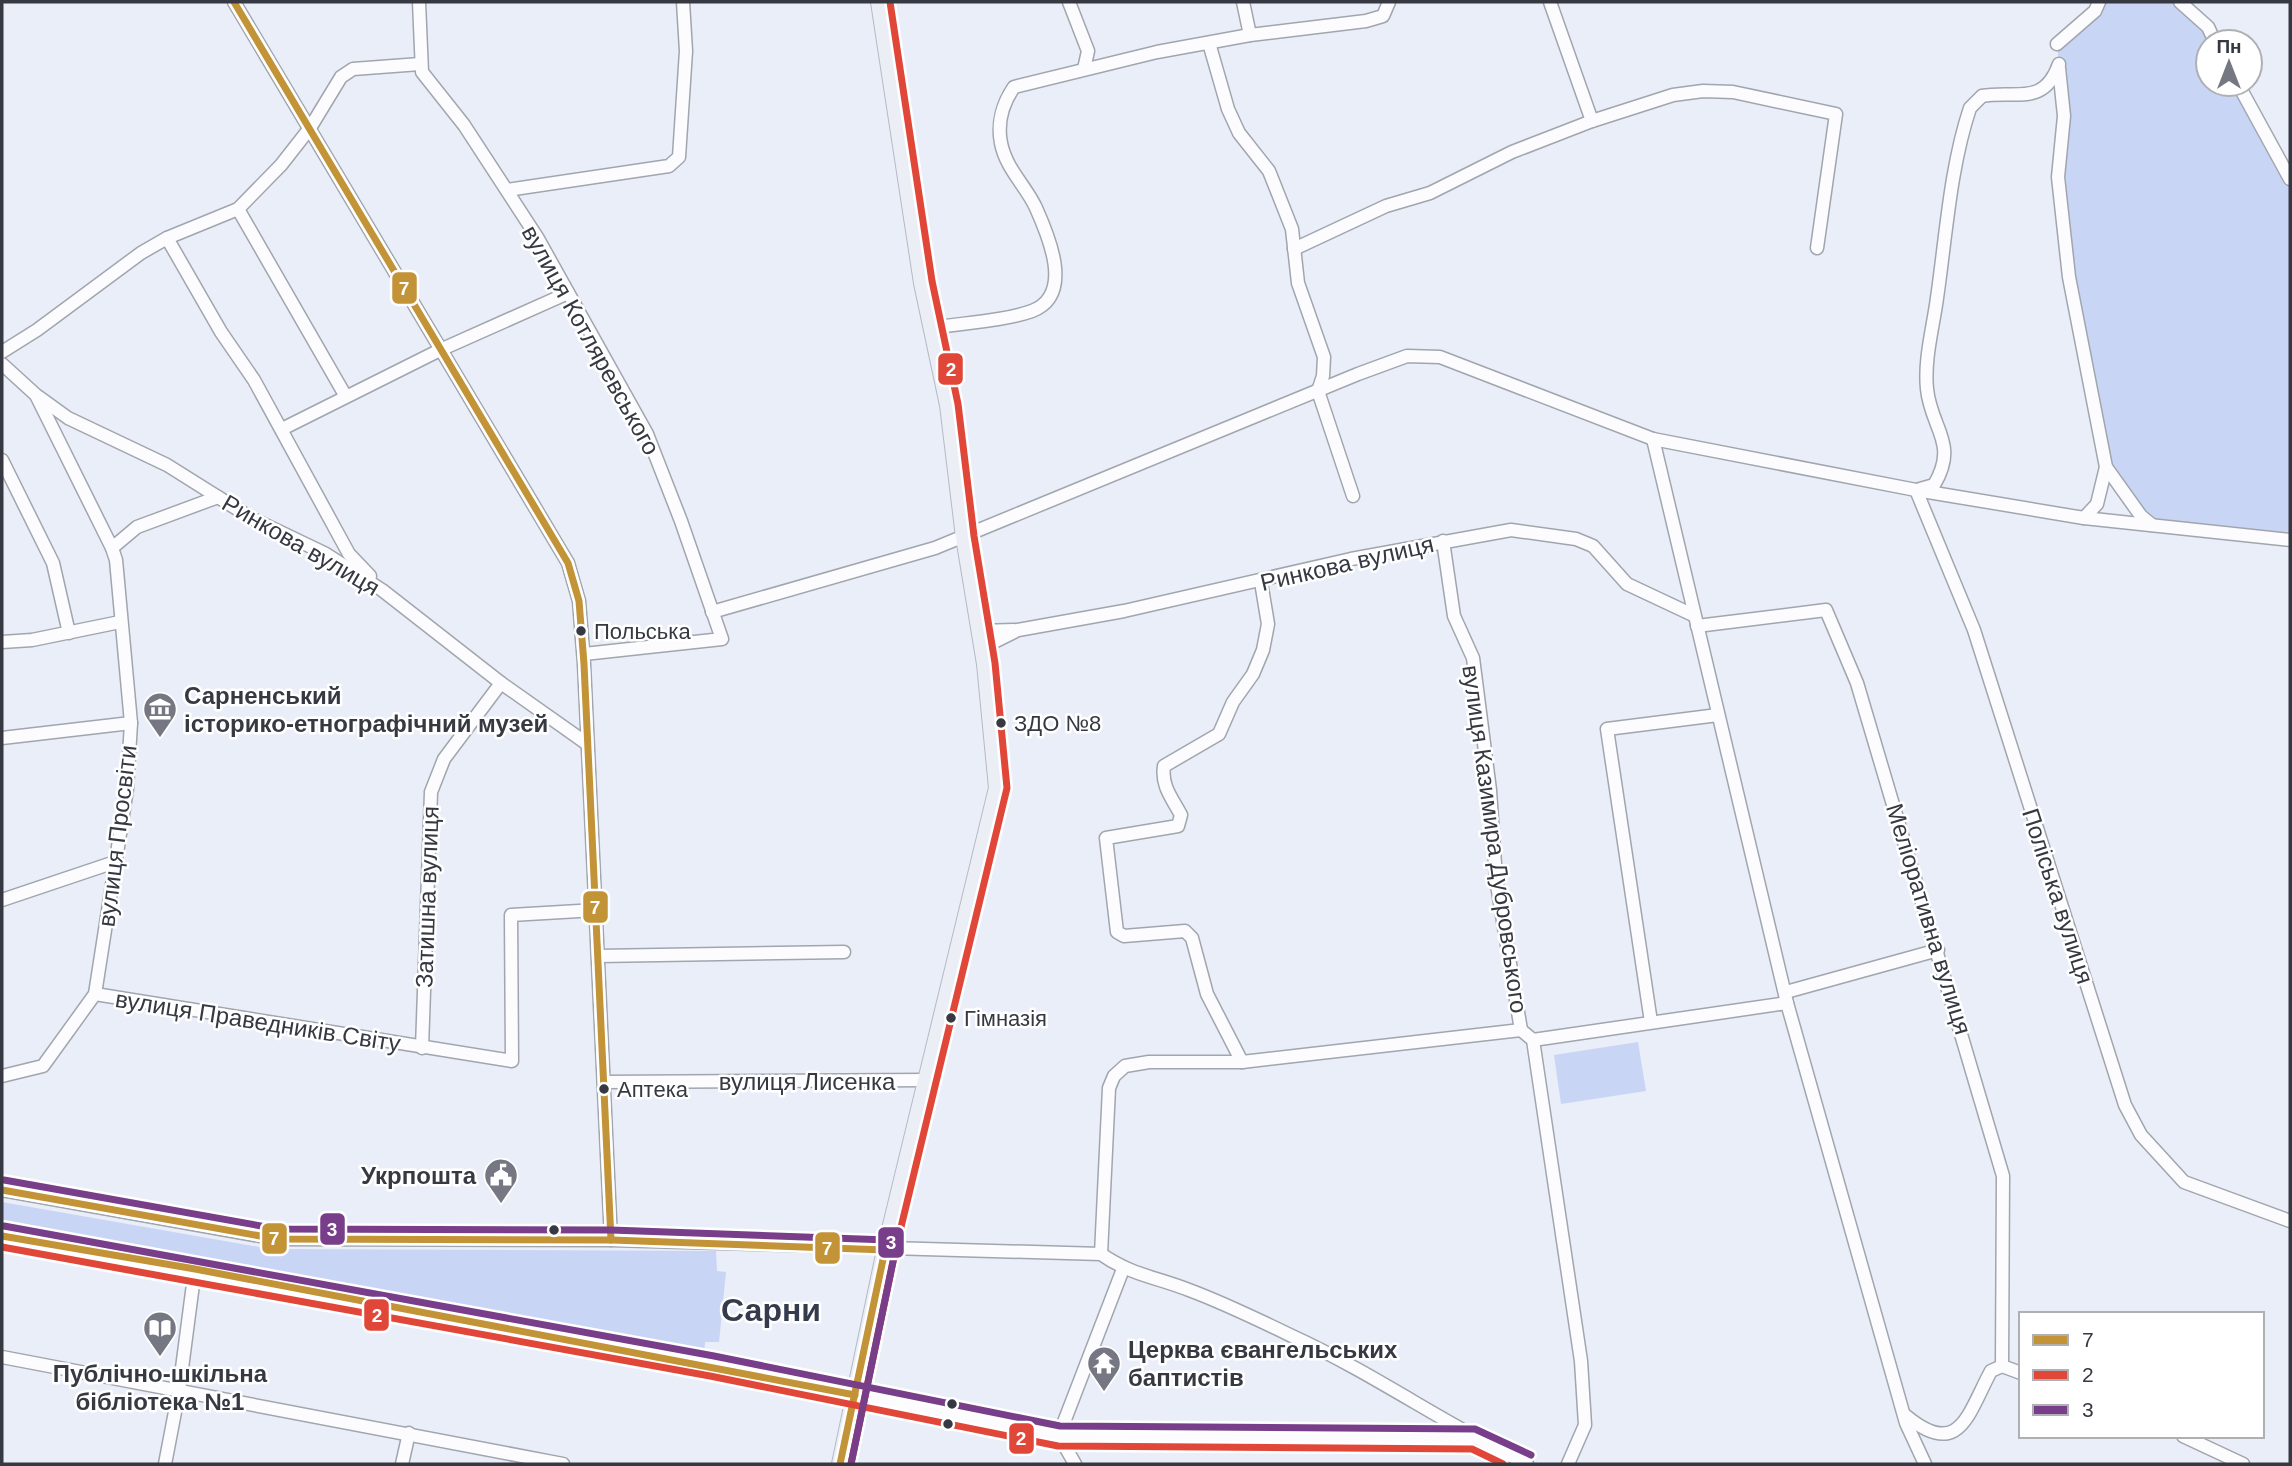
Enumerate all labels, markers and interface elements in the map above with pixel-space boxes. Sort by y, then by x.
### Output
north arrow [2194,28,2264,98]
text: Пн [2216,36,2242,57]
street label: вулиця Котляревського [517,221,665,459]
line badge: 7 [391,271,418,305]
text: 7 [399,278,409,299]
line badge: 2 [937,352,964,386]
text: 2 [946,359,956,380]
street label: Ринкова вулиця [218,489,384,601]
street label: Ринкова вулиця [1258,530,1436,596]
place label: Польська [594,619,691,644]
marker: Польська [574,624,588,638]
street label: вулиця Казимира Дубровського [1457,663,1533,1015]
place label: Сарненський історико-етнографічний музей [184,682,548,737]
museum icon: Сарненський історико-етнографічний музей [141,690,179,739]
place label: ЗДО №8 [1014,711,1101,736]
marker: ЗДО №8 [994,716,1008,730]
street label: вулиця Просвіти [92,744,142,928]
street label: Меліоративна вулиця [1881,800,1977,1038]
street label: Поліська вулиця [2017,805,2099,987]
street label: Затишна вулиця [410,806,444,988]
line badge: 7 [582,890,609,924]
text: 7 [590,897,600,918]
street label: вулиця Праведників Світу [113,985,403,1057]
place label: Гімназія [964,1006,1047,1031]
marker: Гімназія [944,1011,958,1025]
street label: вулиця Лисенка [719,1068,896,1095]
place label: Аптека [617,1077,689,1102]
marker: Аптека [597,1082,611,1096]
public building icon: Укрпошта [482,1156,520,1205]
place label: Укрпошта [361,1162,477,1189]
line badge: 3 [319,1212,346,1246]
text: 3 [327,1219,337,1240]
line badge: 7 [261,1222,288,1255]
unlabelled marker [547,1223,561,1237]
line badge: 3 [877,1226,905,1259]
text: 7 [269,1228,279,1249]
line badge: 7 [814,1231,841,1265]
text: 3 [886,1232,896,1253]
text: 7 [822,1238,832,1259]
district label: Сарни [721,1292,821,1328]
line badge: 2 [363,1298,390,1332]
text: 2 [372,1305,382,1326]
library icon: Публічно-шкільна бібліотека №1 [141,1309,179,1358]
legend [2019,1312,2264,1438]
text: 7 [2082,1328,2094,1351]
place label: Церква євангельських баптистів [1128,1336,1398,1391]
temple icon: Церква євангельських баптистів [1085,1344,1123,1393]
place label: Публічно-шкільна бібліотека №1 [53,1360,268,1415]
text: 2 [2082,1363,2094,1386]
unlabelled marker [945,1397,959,1411]
text: 3 [2082,1398,2094,1421]
unlabelled marker [941,1417,955,1431]
line badge: 2 [1008,1422,1035,1455]
text: 2 [1016,1428,1026,1449]

